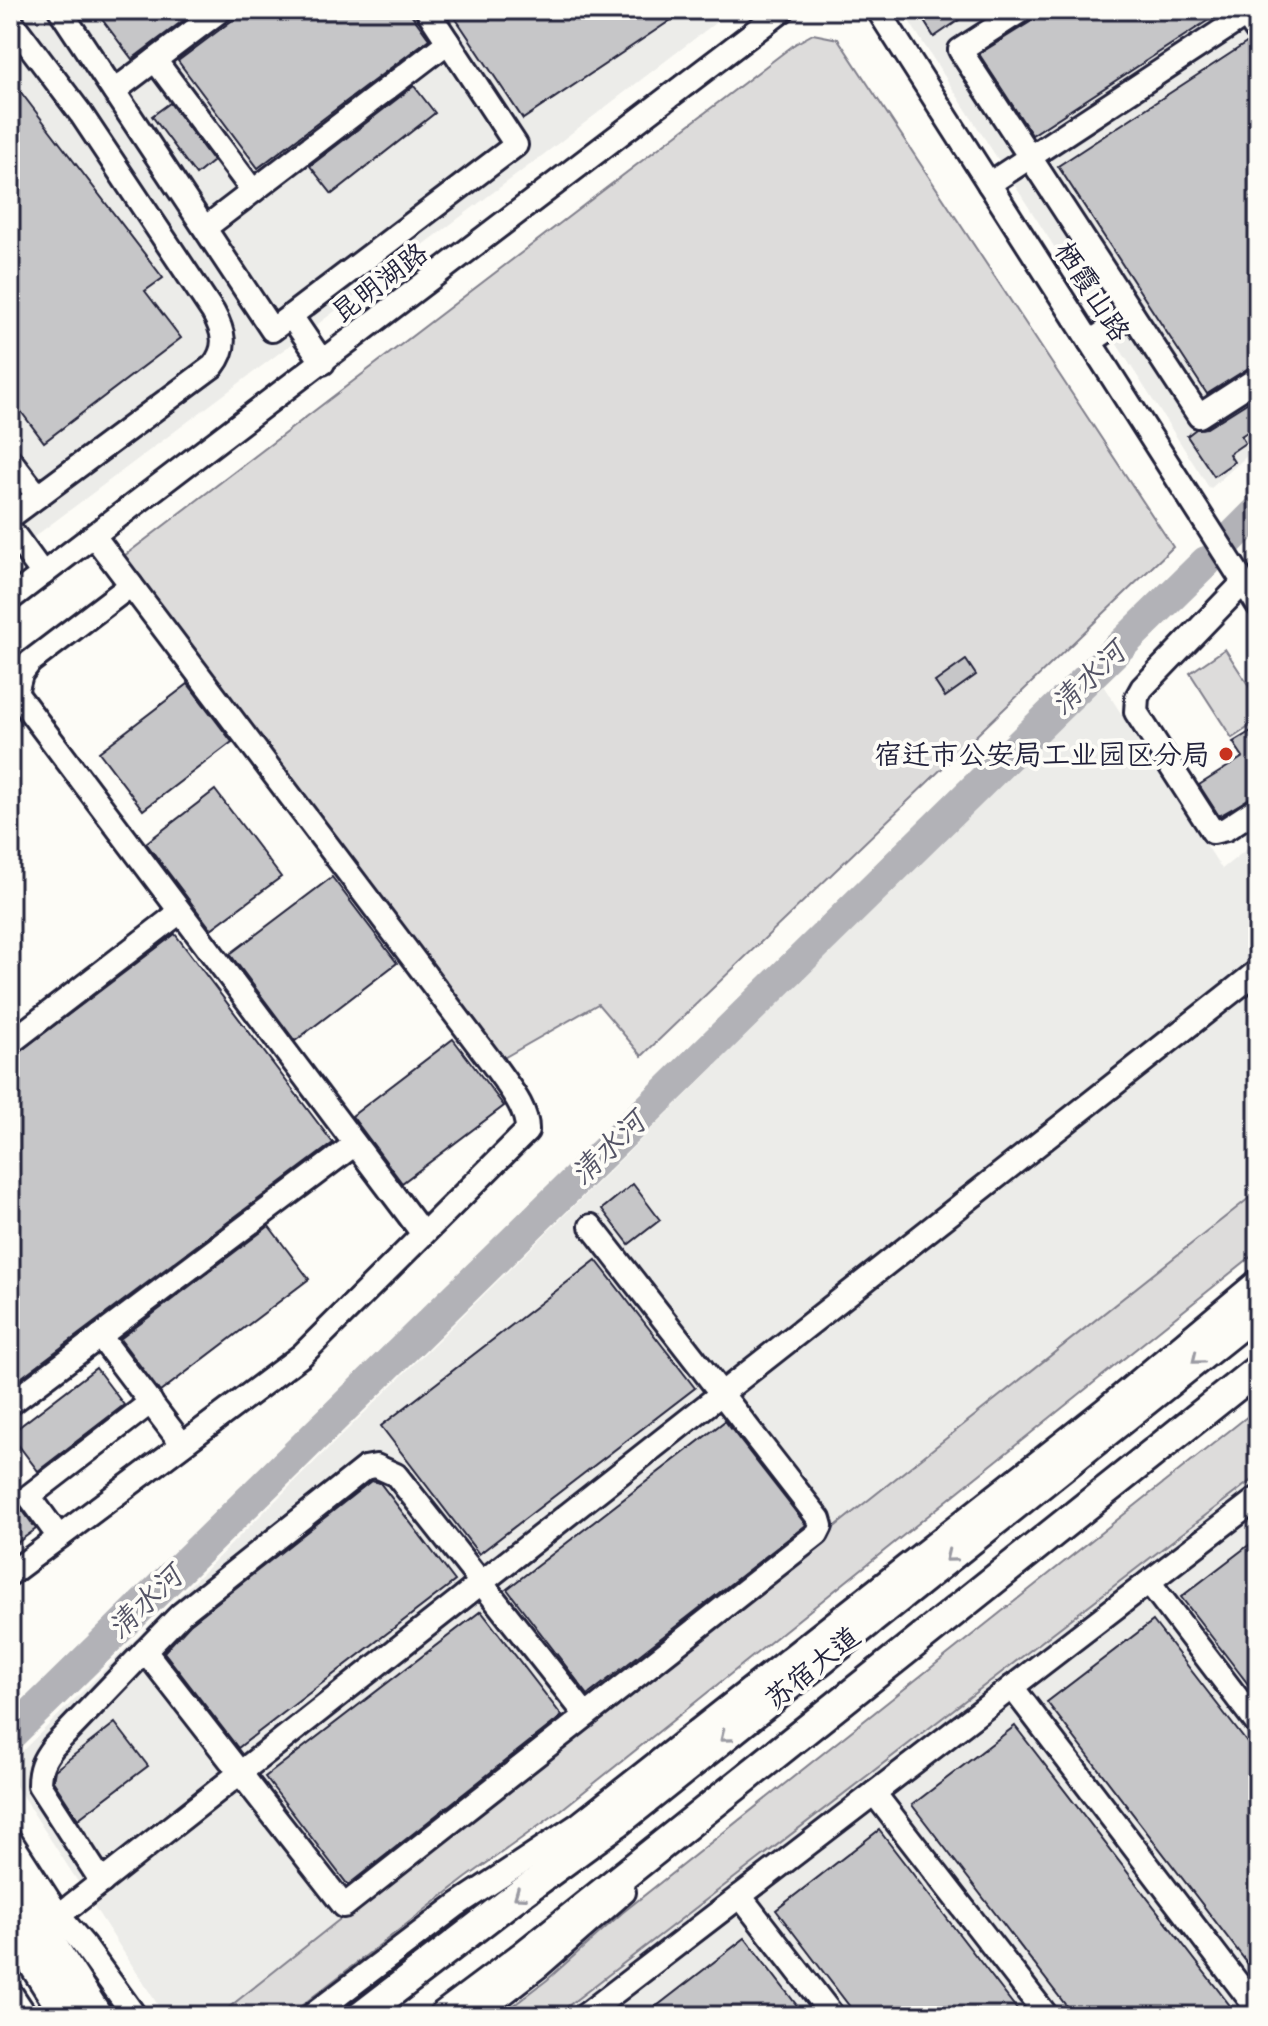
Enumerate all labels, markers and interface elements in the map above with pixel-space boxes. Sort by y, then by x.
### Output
street label: 昆明湖路 [322,232,439,336]
street label: 栖霞山路 [1042,233,1140,352]
water label: 清水河 [1040,627,1142,728]
place label: 宿迁市公安局工业园区分局 [874,734,1210,779]
marker: 宿迁市公安局工业园区分局 [1217,745,1235,763]
water label: 清水河 [560,1097,662,1198]
one-way arrow [1191,1350,1206,1364]
one-way arrow [945,1547,959,1562]
water label: 清水河 [97,1551,199,1652]
street label: 苏宿大道 [756,1616,871,1722]
one-way arrow [720,1727,735,1742]
one-way arrow [513,1885,528,1899]

